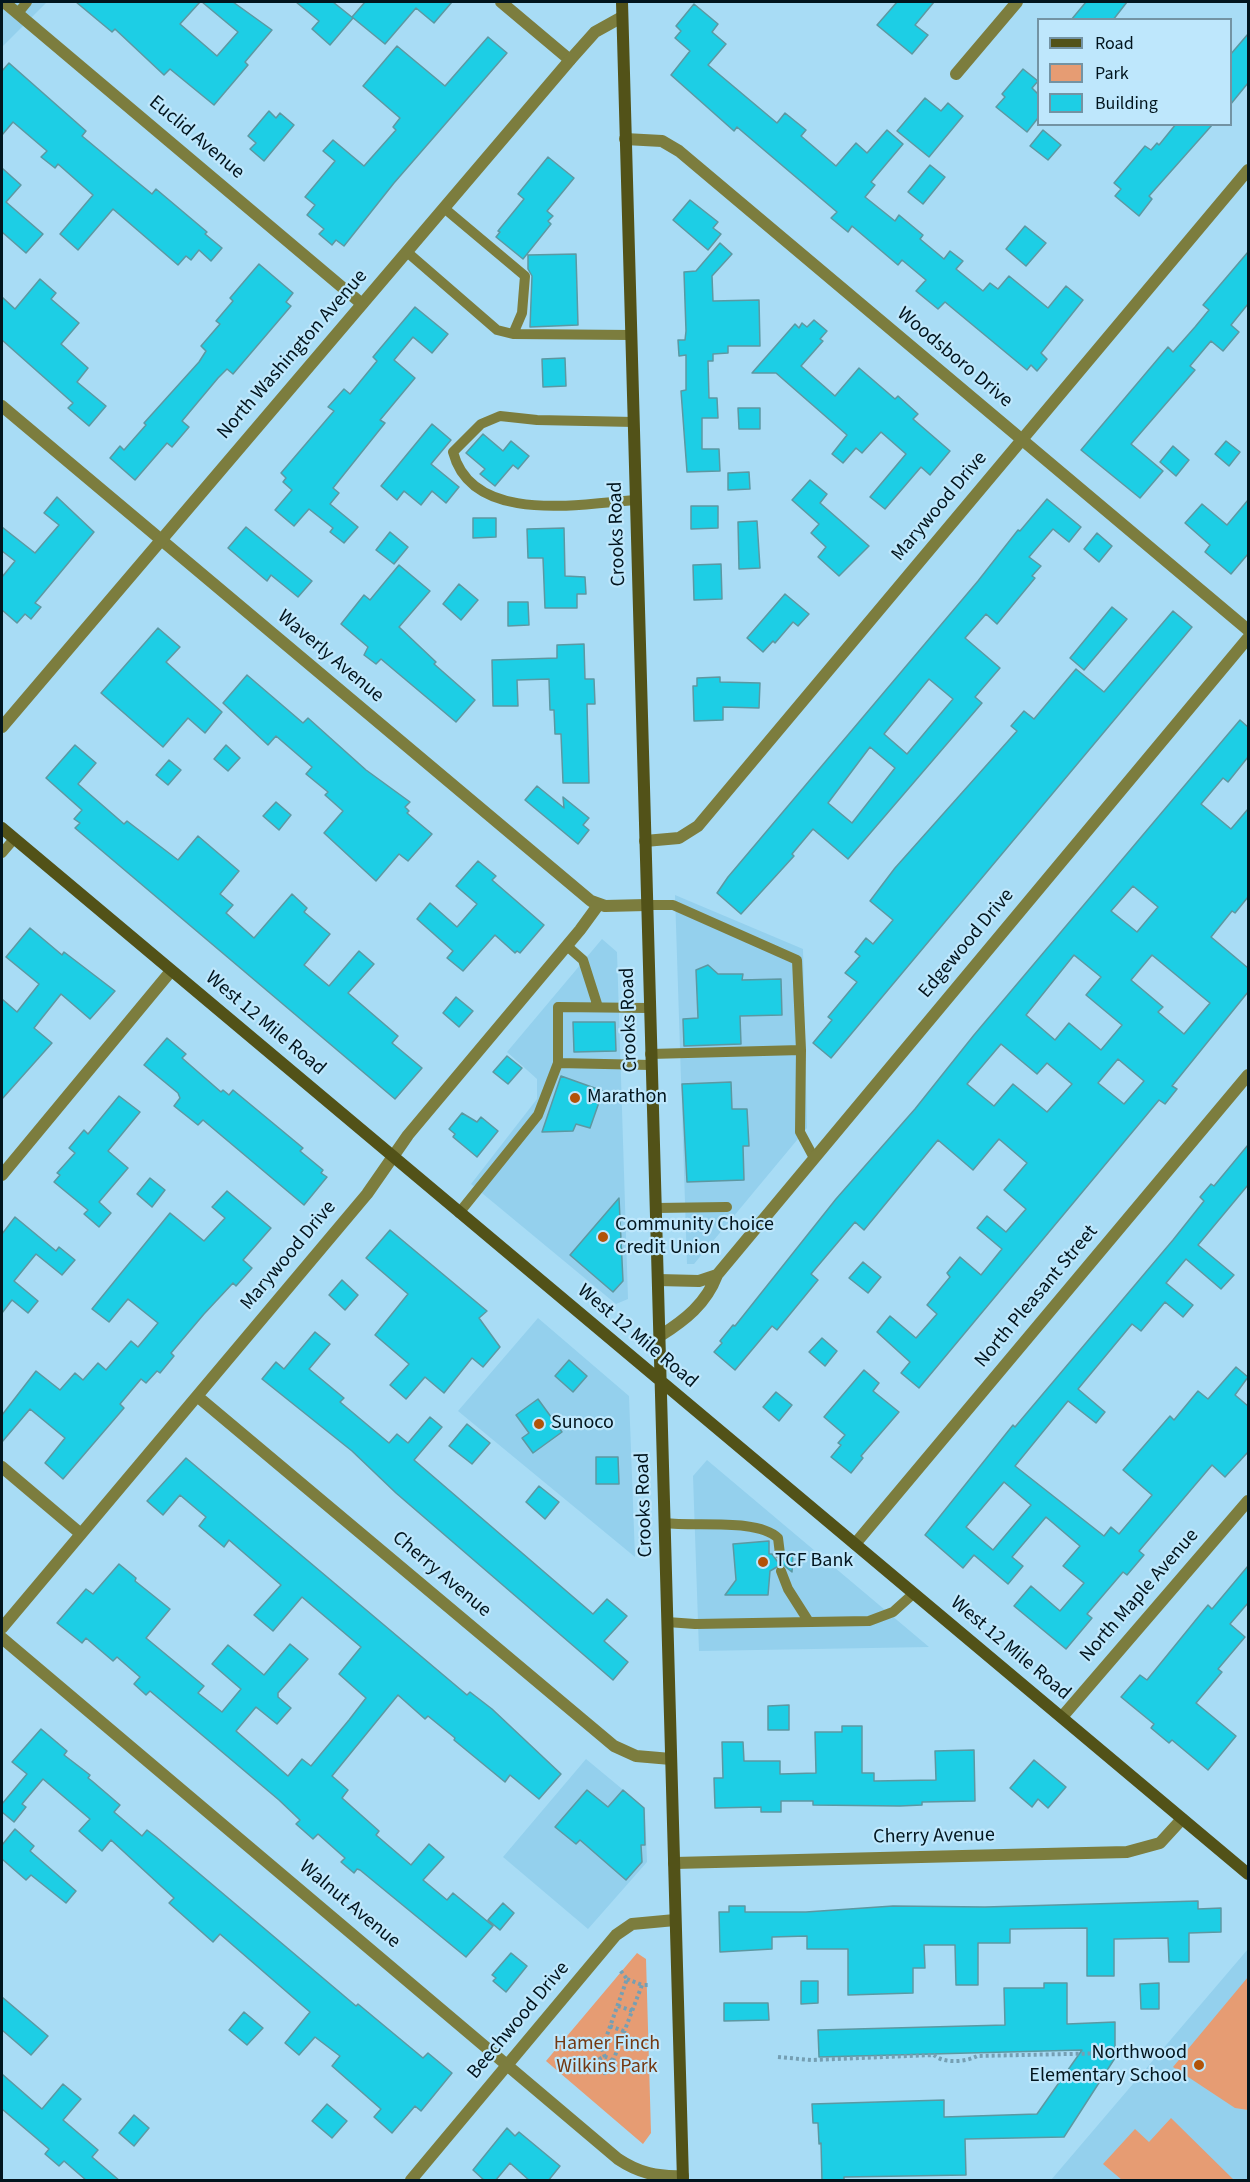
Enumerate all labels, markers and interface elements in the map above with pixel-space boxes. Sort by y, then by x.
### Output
legend [1037,18,1232,126]
text: Road [1095,31,1134,56]
text: Park [1095,61,1129,86]
street label: Euclid Avenue [143,91,249,185]
text: Building [1095,91,1158,116]
street label: North Washington Avenue [213,265,373,445]
street label: Woodsboro Drive [891,303,1017,413]
street label: Marywood Drive [887,447,993,567]
street label: Crooks Road [604,481,632,587]
street label: Waverly Avenue [272,605,388,709]
street label: Edgewood Drive [914,884,1020,1004]
street label: West 12 Mile Road [200,967,330,1081]
street label: Crooks Road [616,967,644,1073]
place label: Marathon [587,1086,667,1110]
marker: Marathon [568,1091,582,1105]
street label: Marywood Drive [236,1196,342,1316]
place label: Community Choice Credit Union [615,1214,774,1261]
street label: North Pleasant Street [970,1221,1104,1373]
marker: Community Choice Credit Union [596,1230,610,1244]
street label: West 12 Mile Road [572,1280,702,1394]
place label: Sunoco [551,1412,614,1436]
marker: Sunoco [532,1417,546,1431]
street label: Crooks Road [631,1452,659,1558]
street label: North Maple Avenue [1076,1524,1204,1668]
street label: Cherry Avenue [387,1527,495,1623]
place label: TCF Bank [775,1550,853,1574]
marker: TCF Bank [756,1555,770,1569]
street label: West 12 Mile Road [945,1592,1075,1706]
street label: Cherry Avenue [873,1824,995,1850]
street label: Walnut Avenue [293,1856,405,1954]
street label: Beechwood Drive [463,1957,575,2085]
park label: Hamer Finch Wilkins Park [554,2033,660,2080]
place label: Northwood Elementary School [1029,2042,1187,2089]
marker: Northwood Elementary School [1192,2058,1206,2072]

